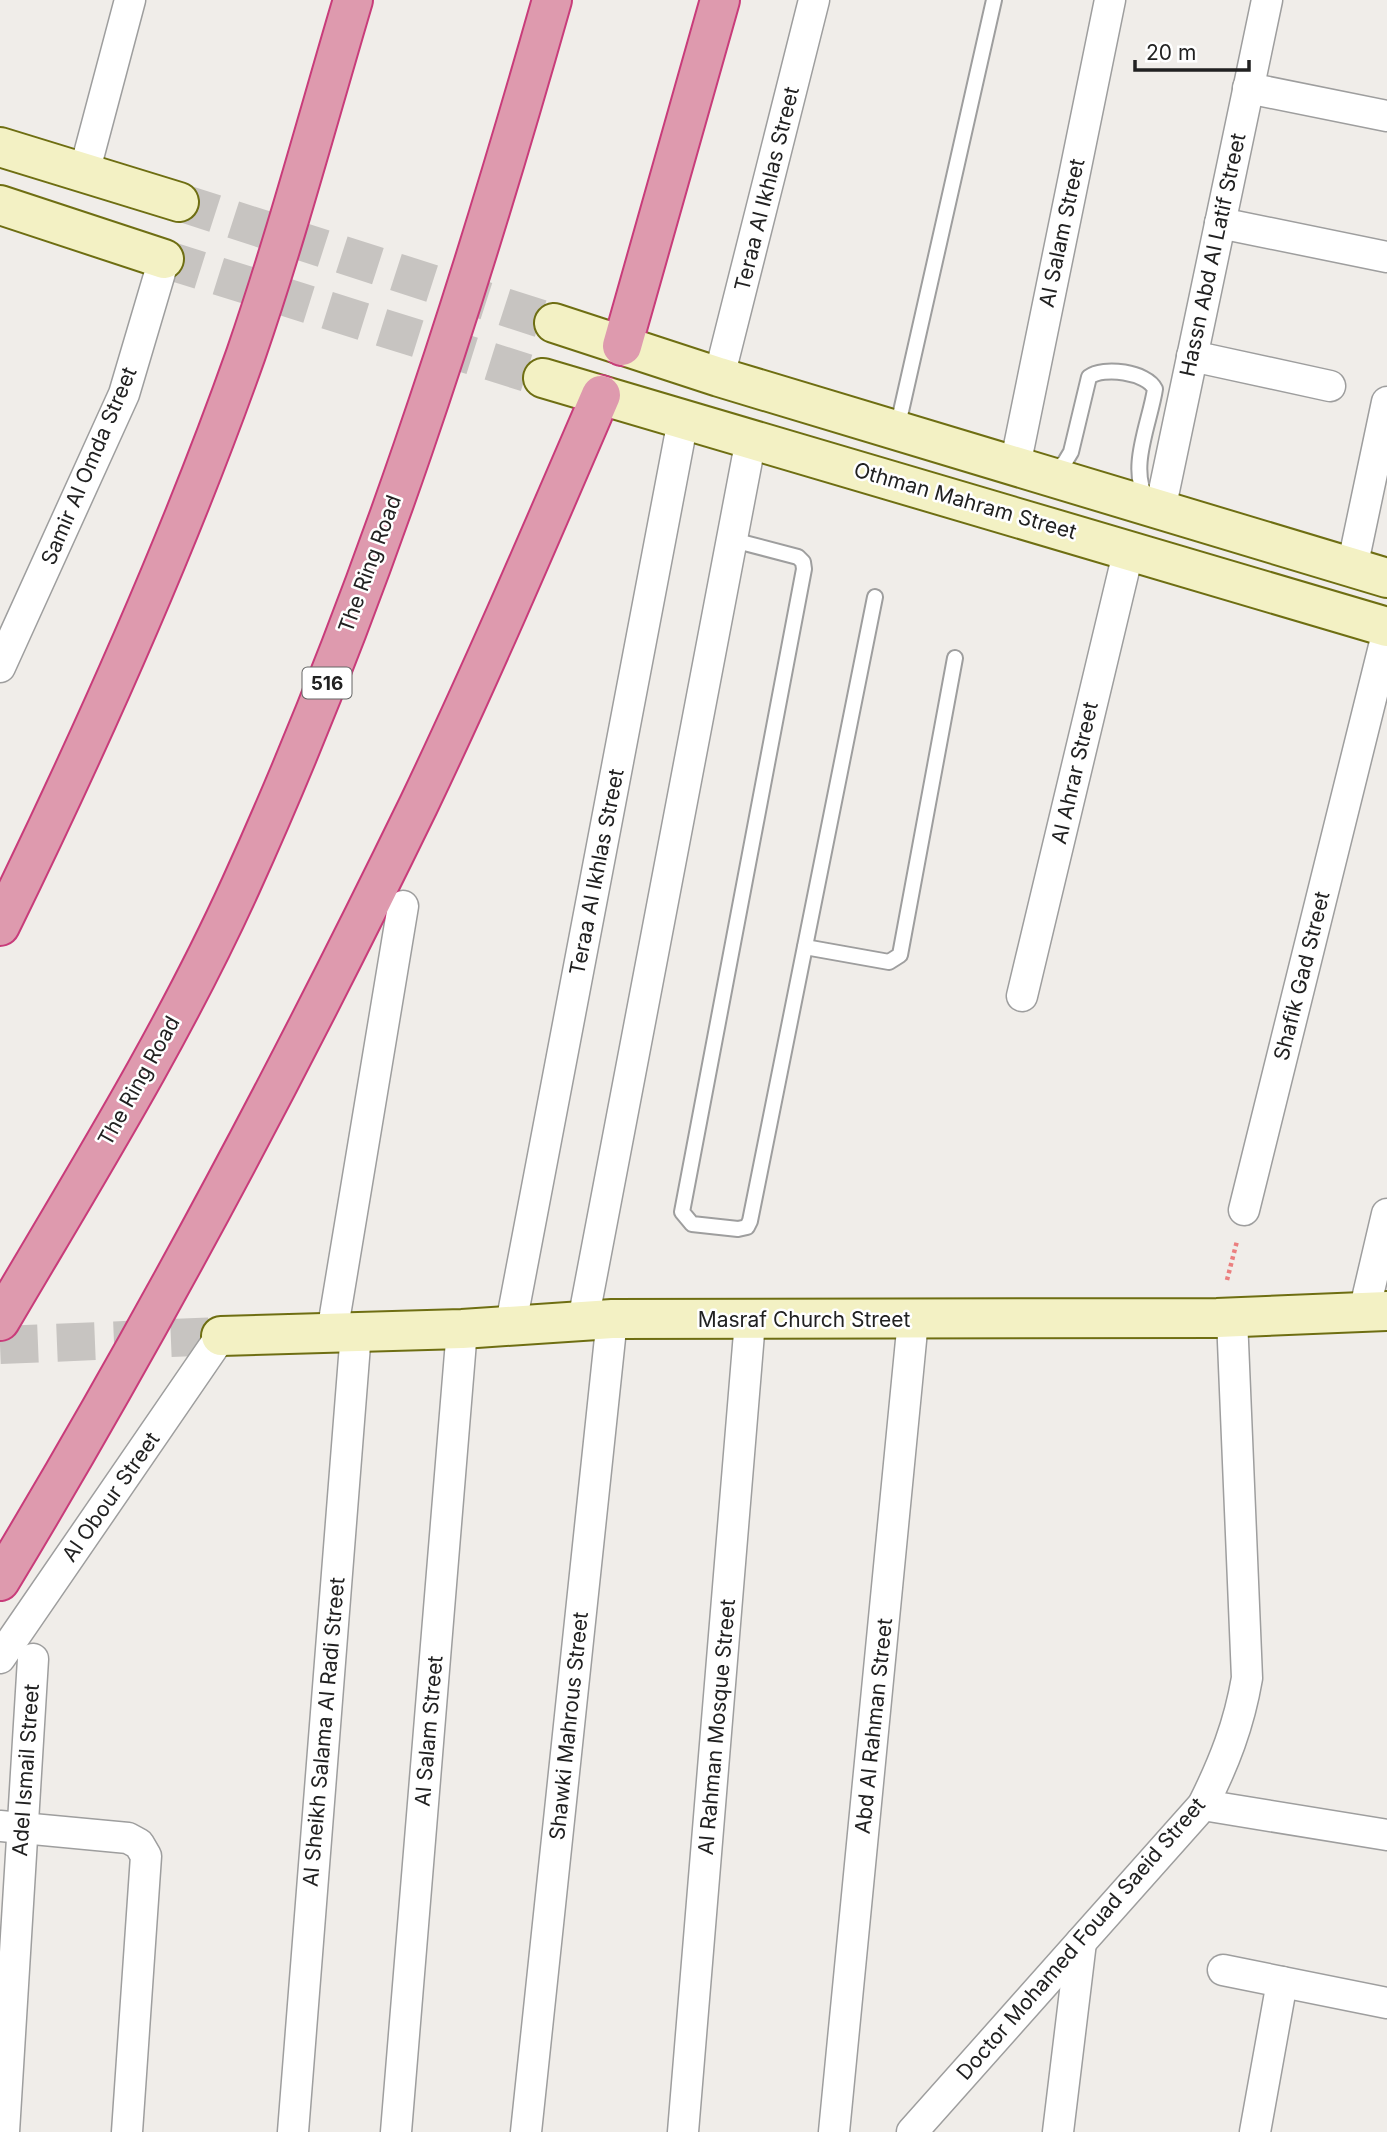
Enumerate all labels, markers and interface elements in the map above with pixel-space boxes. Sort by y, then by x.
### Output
scale bar [1135,28,1249,72]
text: 20 m [1146,40,1196,65]
street label: Teraa Al Ikhlas Street [729,84,804,294]
street label: Hassn Abd Al Latif Street [1174,131,1251,379]
street label: Al Salam Street [1034,156,1089,309]
street label: Samir Al Omda Street [36,363,142,568]
street label: Othman Mahram Street [851,457,1079,544]
street label: The Ring Road [333,492,406,636]
road number: 516 [302,668,352,698]
street label: Al Ahrar Street [1046,699,1103,846]
street label: Teraa Al Ikhlas Street [564,766,629,977]
street label: Shafik Gad Street [1268,889,1335,1063]
street label: The Ring Road [93,1011,185,1150]
street label: Masraf Church Street [698,1307,910,1332]
street label: Al Obour Street [57,1427,165,1566]
street label: Al Sheikh Salama Al Radi Street [298,1576,349,1888]
street label: Al Rahman Mosque Street [693,1598,740,1856]
street label: Shawki Mahrous Street [544,1610,593,1841]
street label: Abd Al Rahman Street [850,1617,897,1835]
street label: Al Salam Street [409,1654,448,1807]
street label: Adel Ismail Street [7,1683,44,1857]
street label: Doctor Mohamed Fouad Saeid Street [951,1792,1210,2085]

